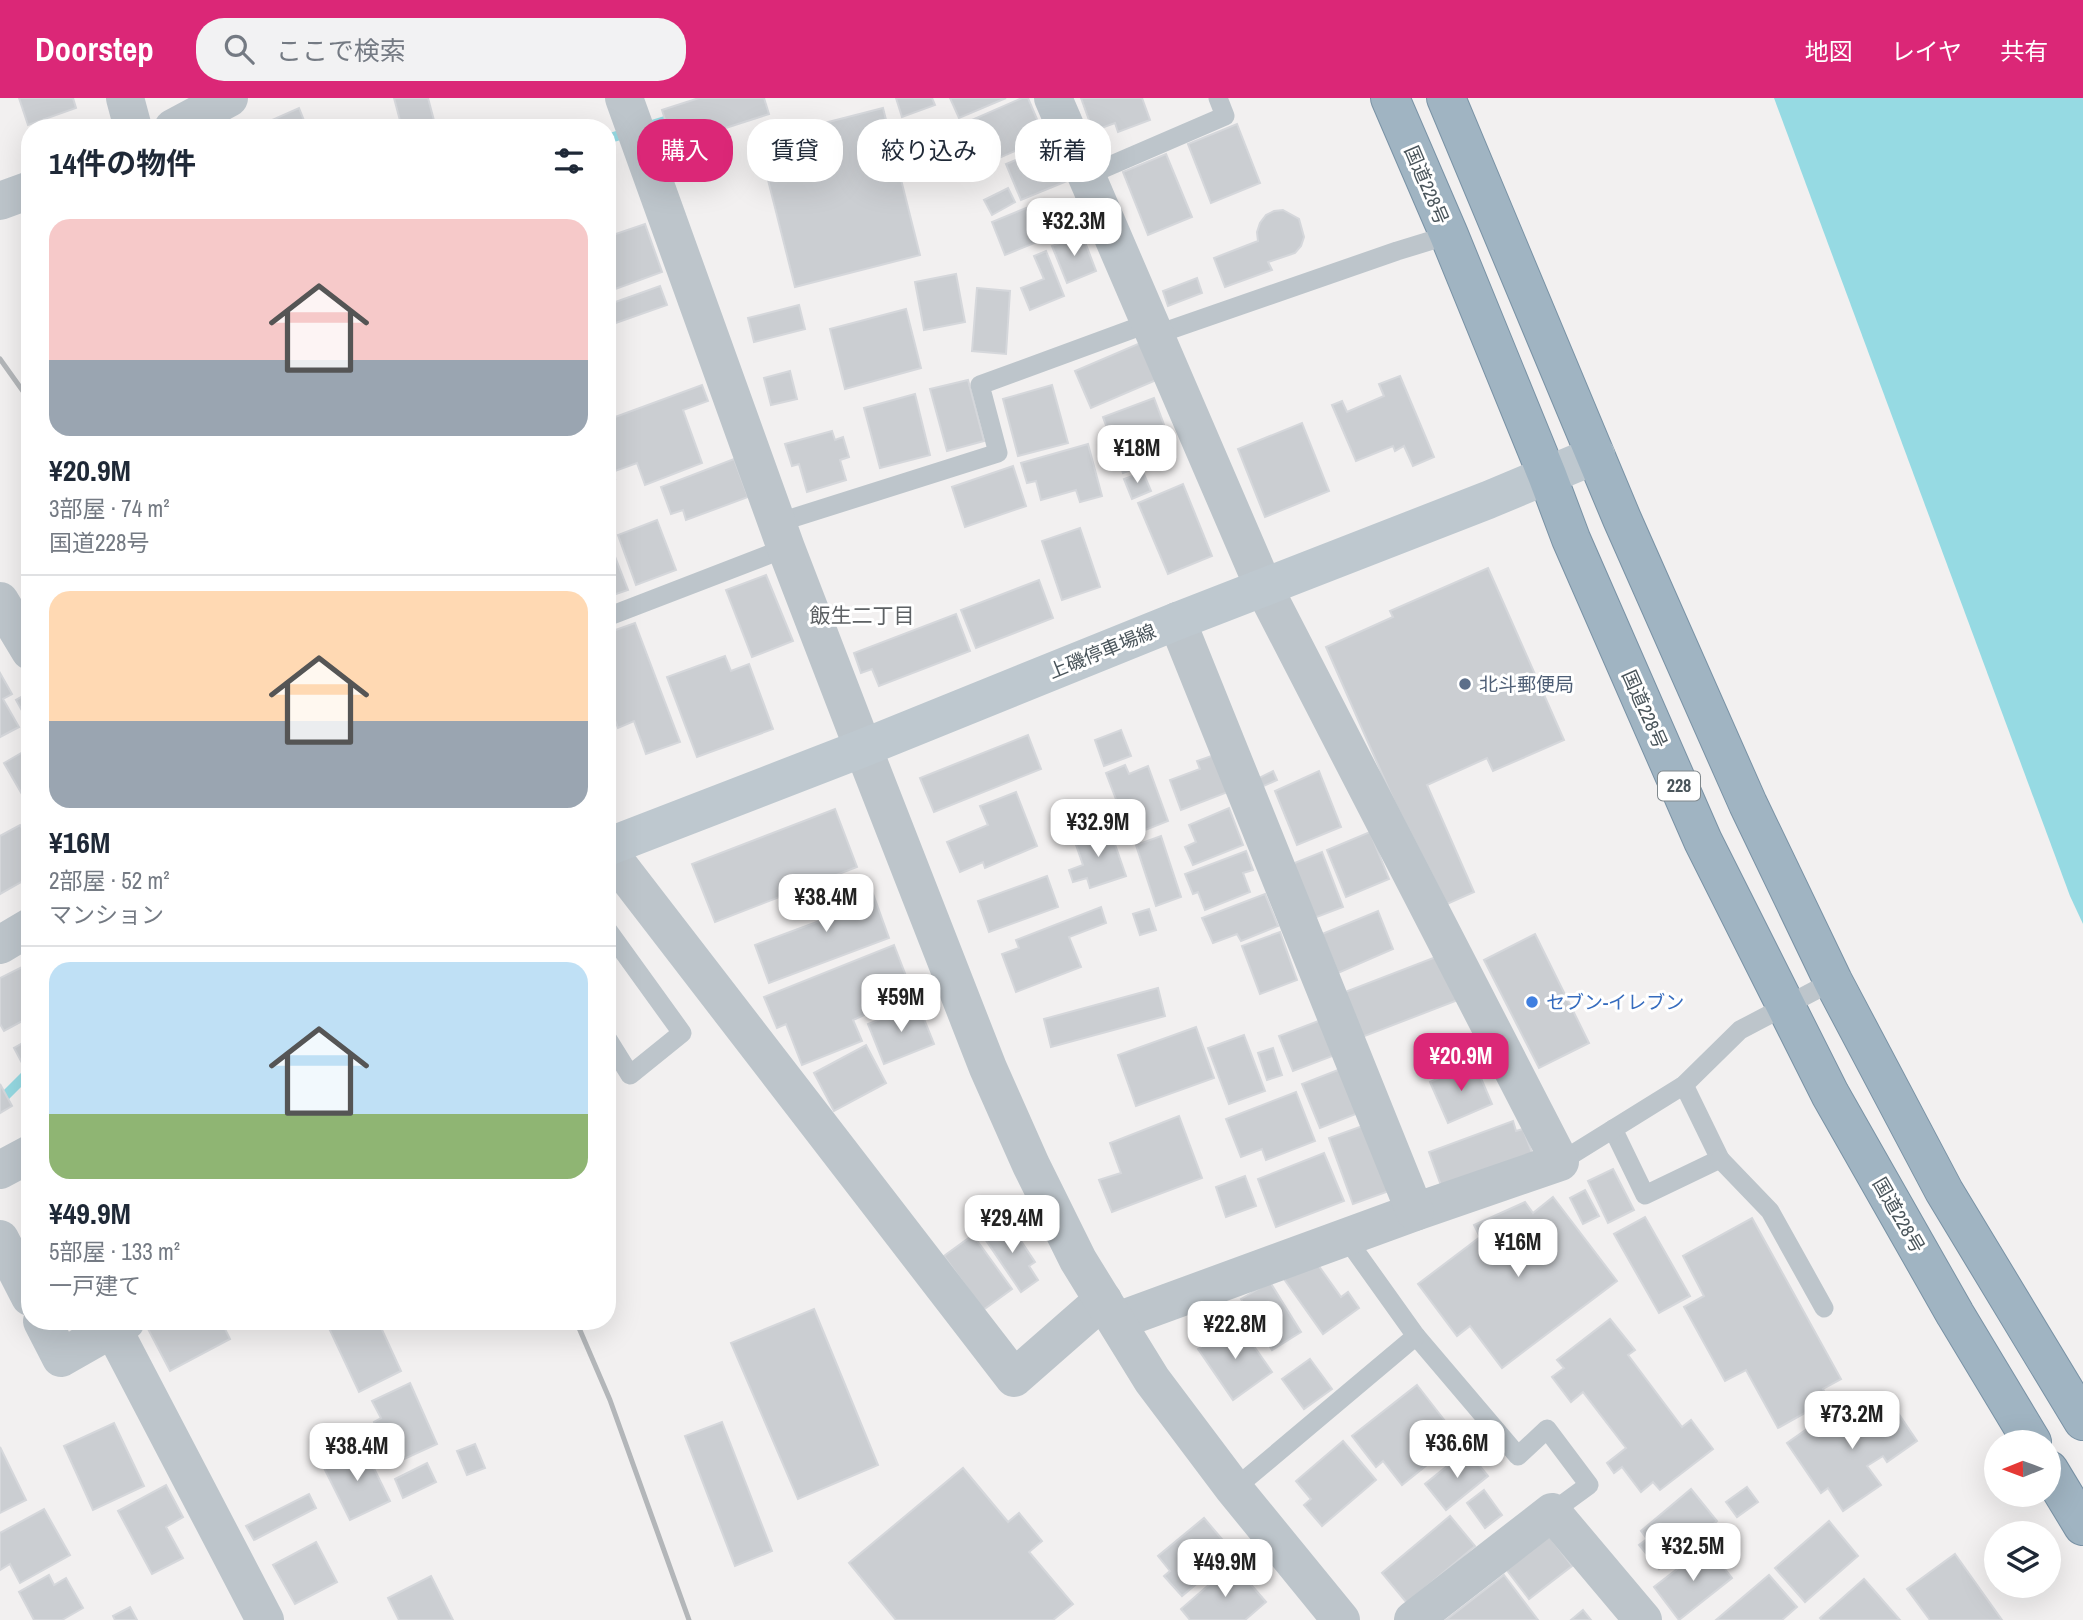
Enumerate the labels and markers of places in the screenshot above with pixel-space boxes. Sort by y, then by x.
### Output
pin: ¥32.3M [1017,198,1131,258]
pin: ¥18M [1096,426,1178,485]
place label: 北斗郵便局 [1479,671,1574,697]
marker: 北斗郵便局 [1457,676,1473,692]
pin: ¥32.9M [1041,800,1155,859]
pin: ¥38.4M [769,874,883,934]
pin: ¥59M [860,974,942,1034]
place label: セブン-イレブン [1546,989,1684,1015]
marker: セブン-イレブン [1524,994,1540,1010]
pin: ¥20.9M [1404,1034,1518,1093]
pin: ¥29.4M [955,1196,1069,1255]
pin: ¥16M [1477,1220,1559,1279]
pin: ¥22.8M [1178,1302,1292,1361]
pin: ¥73.2M [1795,1392,1909,1451]
pin: ¥36.6M [1400,1420,1514,1480]
pin: ¥38.4M [300,1424,414,1483]
pin: ¥32.5M [1636,1524,1750,1583]
pin: ¥49.9M [1168,1540,1282,1599]

